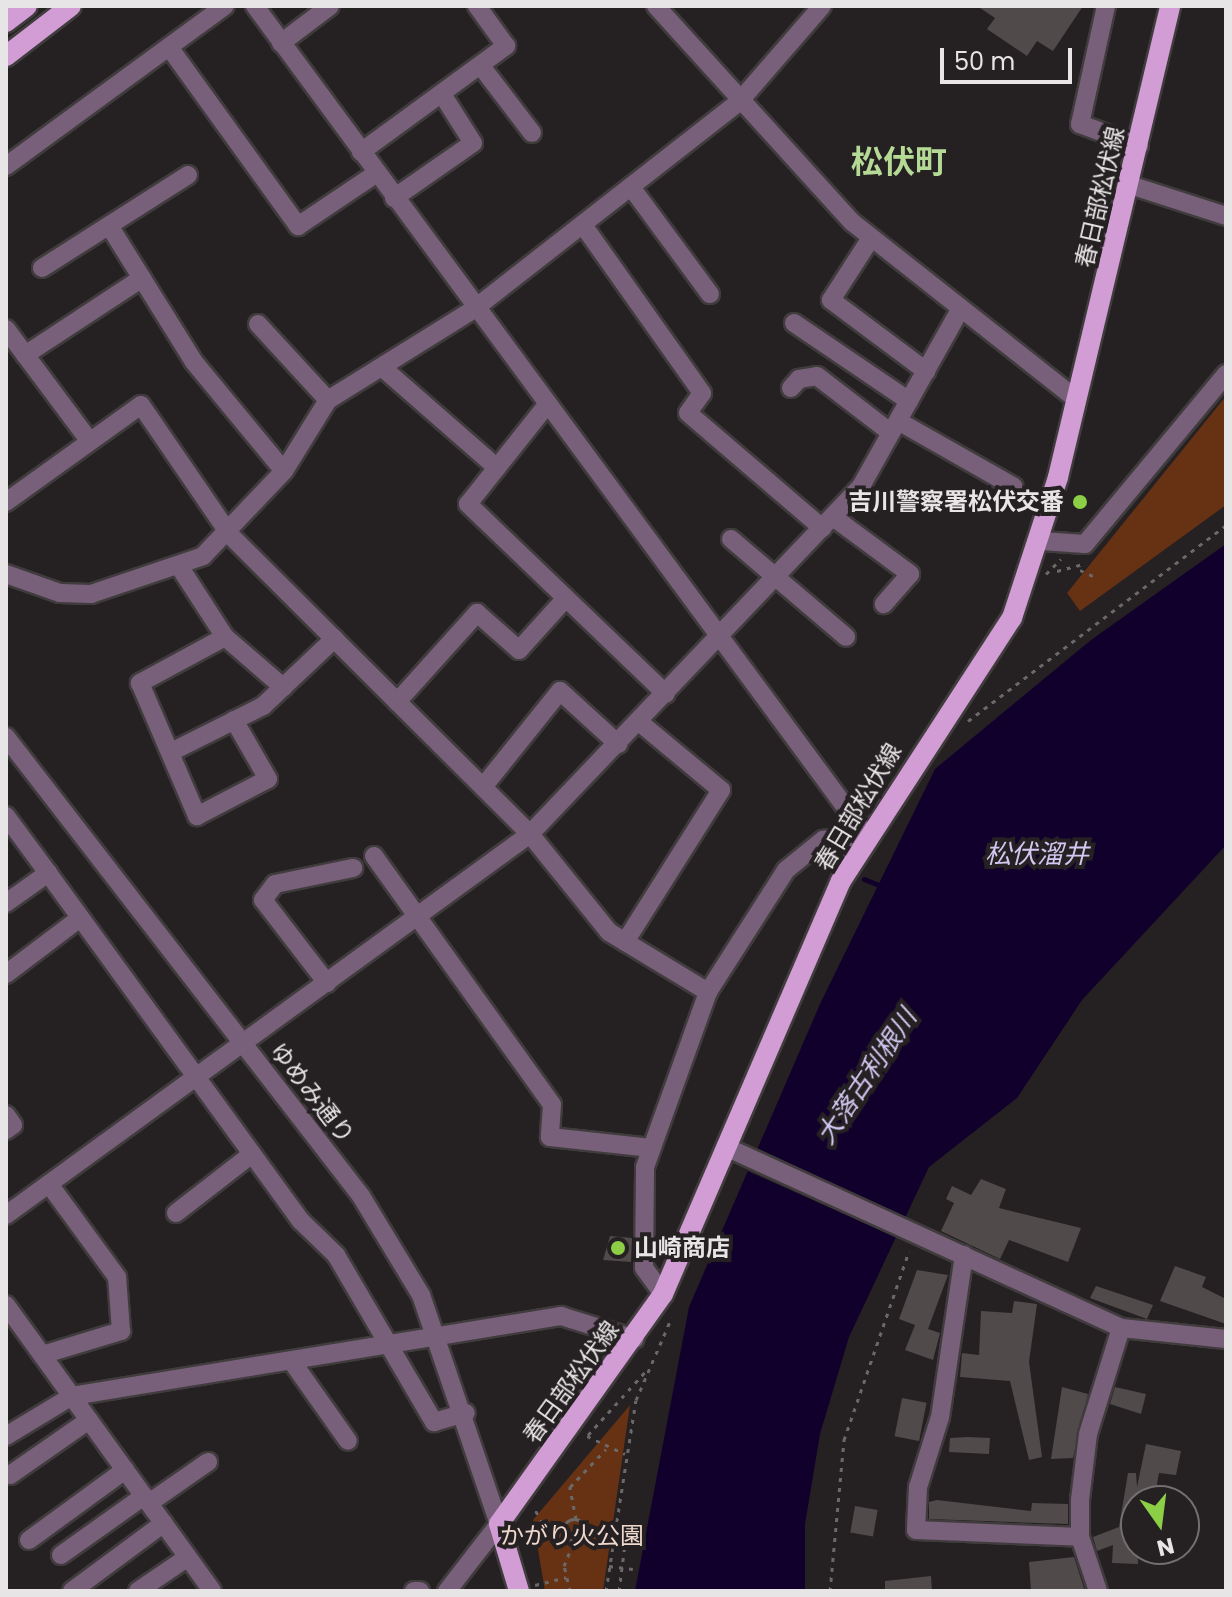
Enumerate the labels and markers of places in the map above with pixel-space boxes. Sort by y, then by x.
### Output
place label: 吉川警察署松伏交番 [848,488,1064,516]
marker: 吉川警察署松伏交番 [1071,493,1089,511]
place label: 山崎商店 [634,1234,730,1262]
marker: 山崎商店 [609,1239,627,1257]

